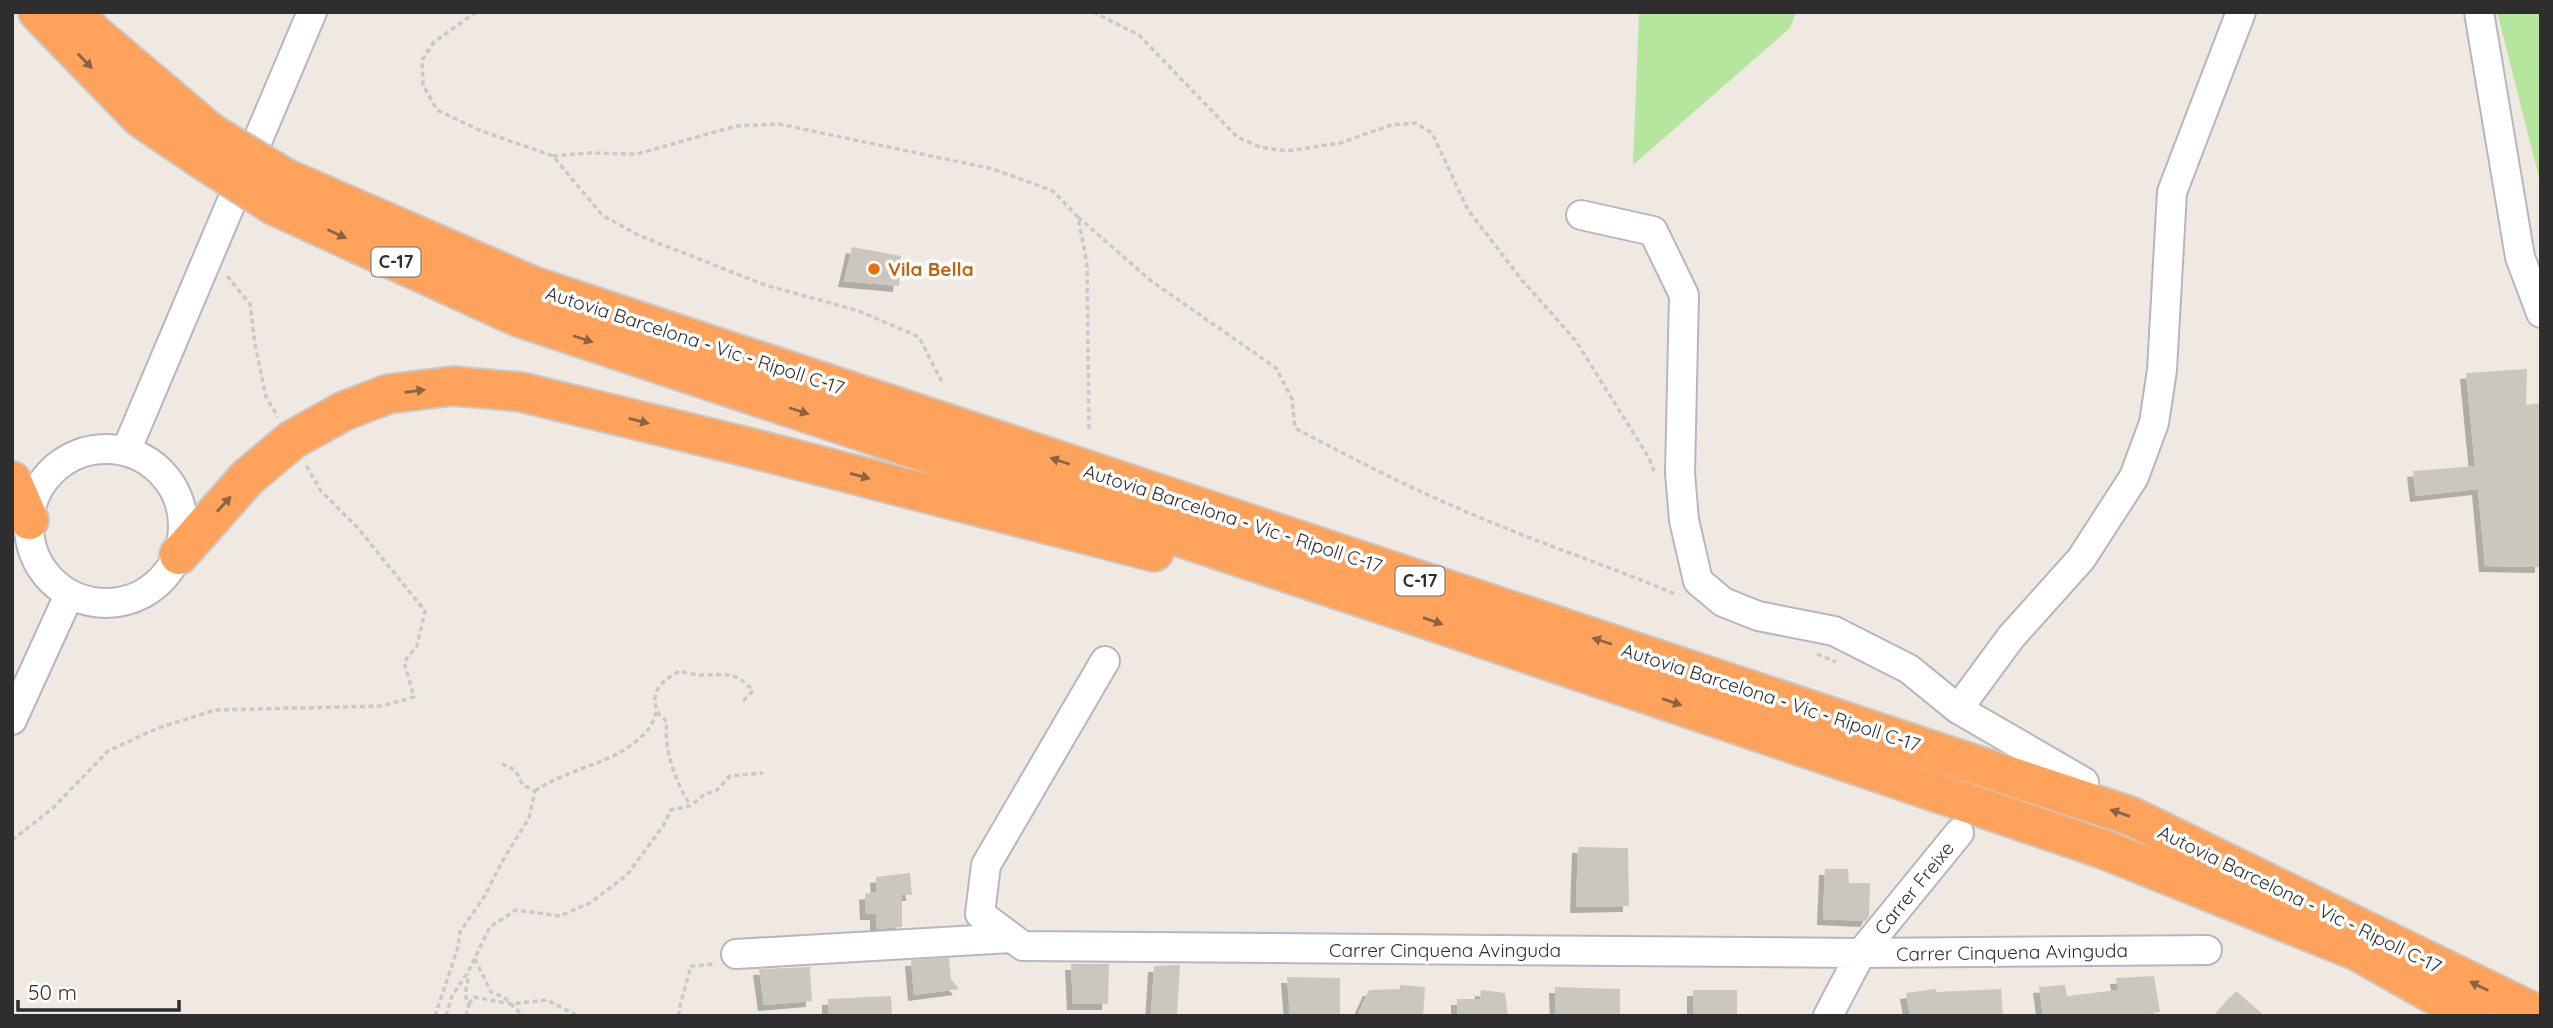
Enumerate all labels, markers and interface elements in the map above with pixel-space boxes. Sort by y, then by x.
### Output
one-way arrow [77,52,93,69]
one-way arrow [326,229,347,240]
road number: C-17 [372,248,420,276]
place label: Vila Bella [888,257,974,281]
marker: Vila Bella [866,261,882,277]
street label: Autovia Barcelona - Vic - Ripoll C-17 [543,280,848,400]
one-way arrow [573,334,594,345]
one-way arrow [404,385,426,396]
one-way arrow [789,406,810,416]
one-way arrow [628,415,650,426]
one-way arrow [1050,455,1071,466]
street label: Autovia Barcelona - Vic - Ripoll C-17 [1081,458,1386,578]
one-way arrow [849,471,871,482]
one-way arrow [216,495,232,513]
road number: C-17 [1396,566,1444,596]
one-way arrow [1423,617,1444,627]
one-way arrow [1591,635,1612,646]
street label: Autovia Barcelona - Vic - Ripoll C-17 [1619,637,1924,757]
one-way arrow [1662,698,1683,708]
one-way arrow [2109,807,2130,818]
street label: Autovia Barcelona - Vic - Ripoll C-17 [2154,820,2446,978]
street label: Carrer Freixe [1869,836,1959,940]
street label: Carrer Cinquena Avinguda [1329,938,1561,962]
street label: Carrer Cinquena Avinguda [1896,938,2128,966]
scale bar [18,968,178,1012]
text: 50 m [28,979,77,1005]
one-way arrow [2469,980,2489,991]

